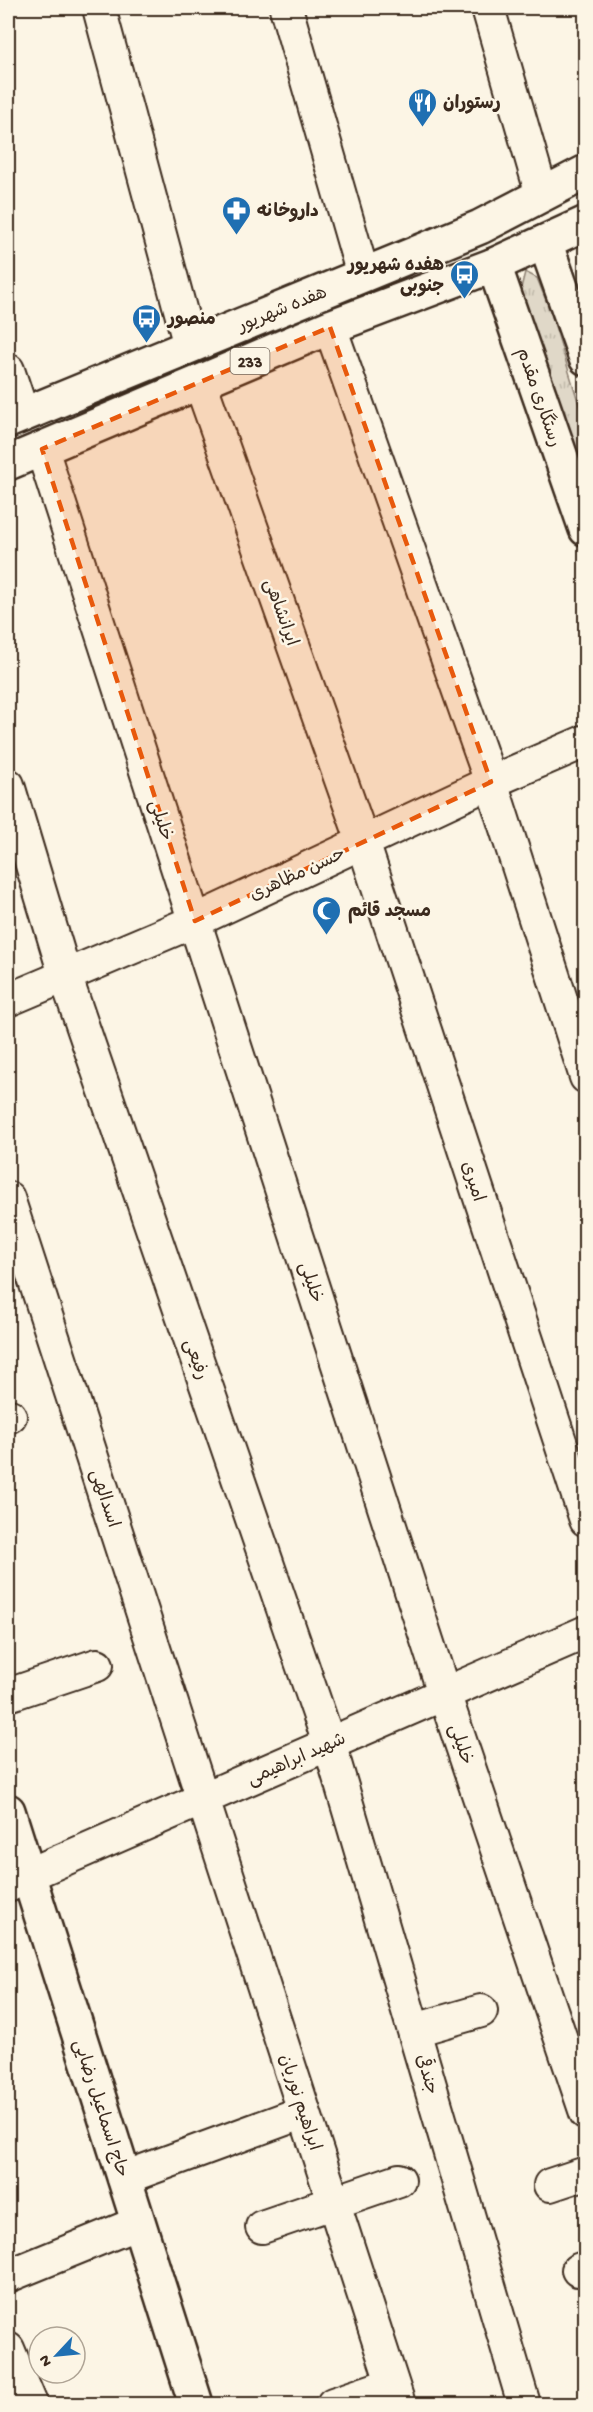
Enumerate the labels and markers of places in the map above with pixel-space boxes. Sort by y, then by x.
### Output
restaurant icon: رستوران [406,86,438,128]
place label: رستوران [443,94,501,115]
pharmacy icon: داروخانه [220,194,252,236]
place label: داروخانه [257,202,319,223]
place label: هفده شهریور جنوبی [346,256,444,298]
bus stop icon: هفده شهریور جنوبی [449,258,481,300]
bus stop icon: منصور [131,302,163,344]
place label: منصور [166,310,216,331]
mosque icon: مسجد قائم [311,894,343,936]
place label: مسجد قائم [348,900,431,924]

